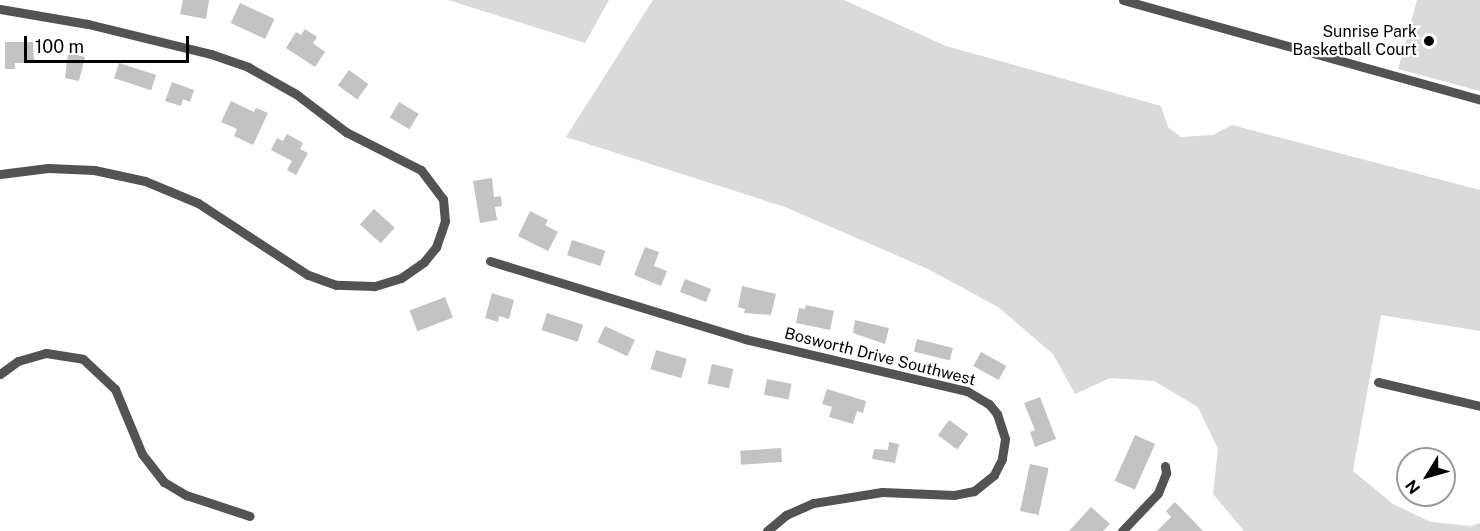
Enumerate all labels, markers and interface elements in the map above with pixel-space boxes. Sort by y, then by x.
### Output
place label: Sunrise Park Basketball Court [1293,22,1417,60]
scale bar [27,24,192,62]
marker: Sunrise Park Basketball Court [1422,34,1436,48]
text: 100 m [35,36,84,57]
street label: Bosworth Drive Southwest [782,324,978,390]
north arrow [1396,447,1456,507]
text: N [1401,476,1424,498]

